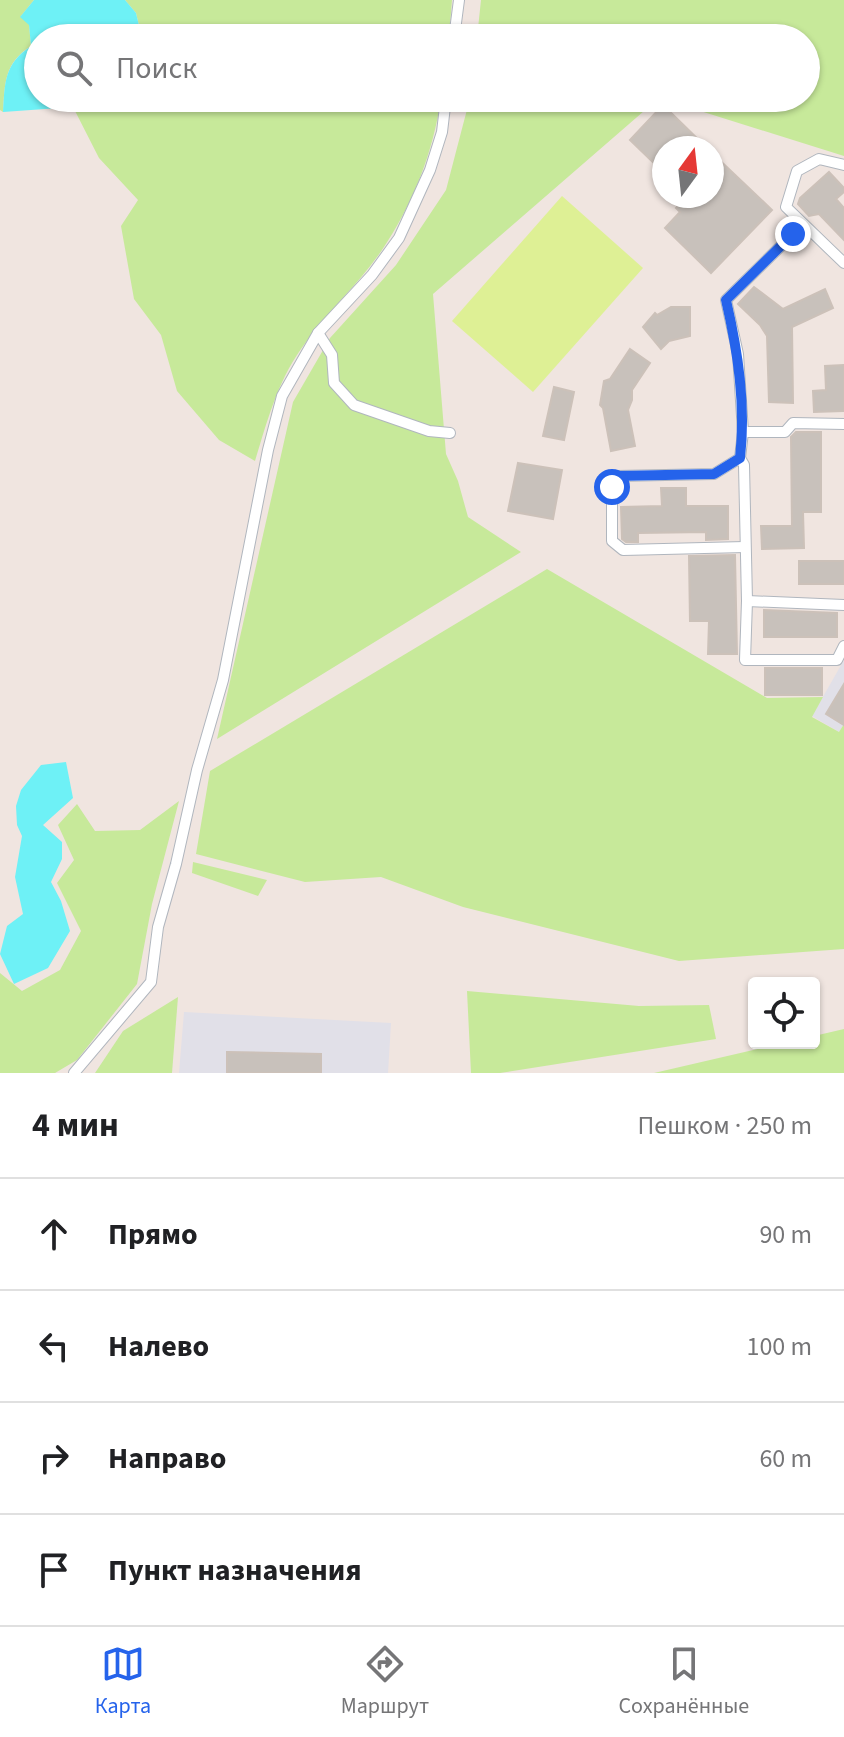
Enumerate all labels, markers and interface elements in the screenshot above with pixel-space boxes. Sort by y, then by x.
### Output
search box [24,24,820,112]
icon: search [52,46,96,90]
text: Поиск [116,47,197,90]
north arrow [652,136,724,208]
route end [775,216,811,252]
route start [594,469,630,505]
map controls [748,977,820,1049]
button: locate [748,977,820,1049]
text: 4 мин [32,1101,119,1150]
text: Пешком · 250 m [637,1107,812,1144]
icon: ahead [32,1212,76,1256]
text: Прямо [108,1213,198,1256]
text: 90 m [759,1216,812,1253]
icon: left [32,1324,76,1368]
text: Налево [108,1325,209,1368]
text: 100 m [746,1328,812,1365]
icon: right [32,1436,76,1480]
text: Направо [108,1437,226,1480]
text: 60 m [759,1440,812,1477]
icon: arrive [32,1548,76,1592]
text: Пункт назначения [108,1549,362,1592]
tab: Карта [95,1642,151,1722]
tab: Маршрут [341,1642,429,1722]
tab: Сохранённые [619,1642,749,1722]

